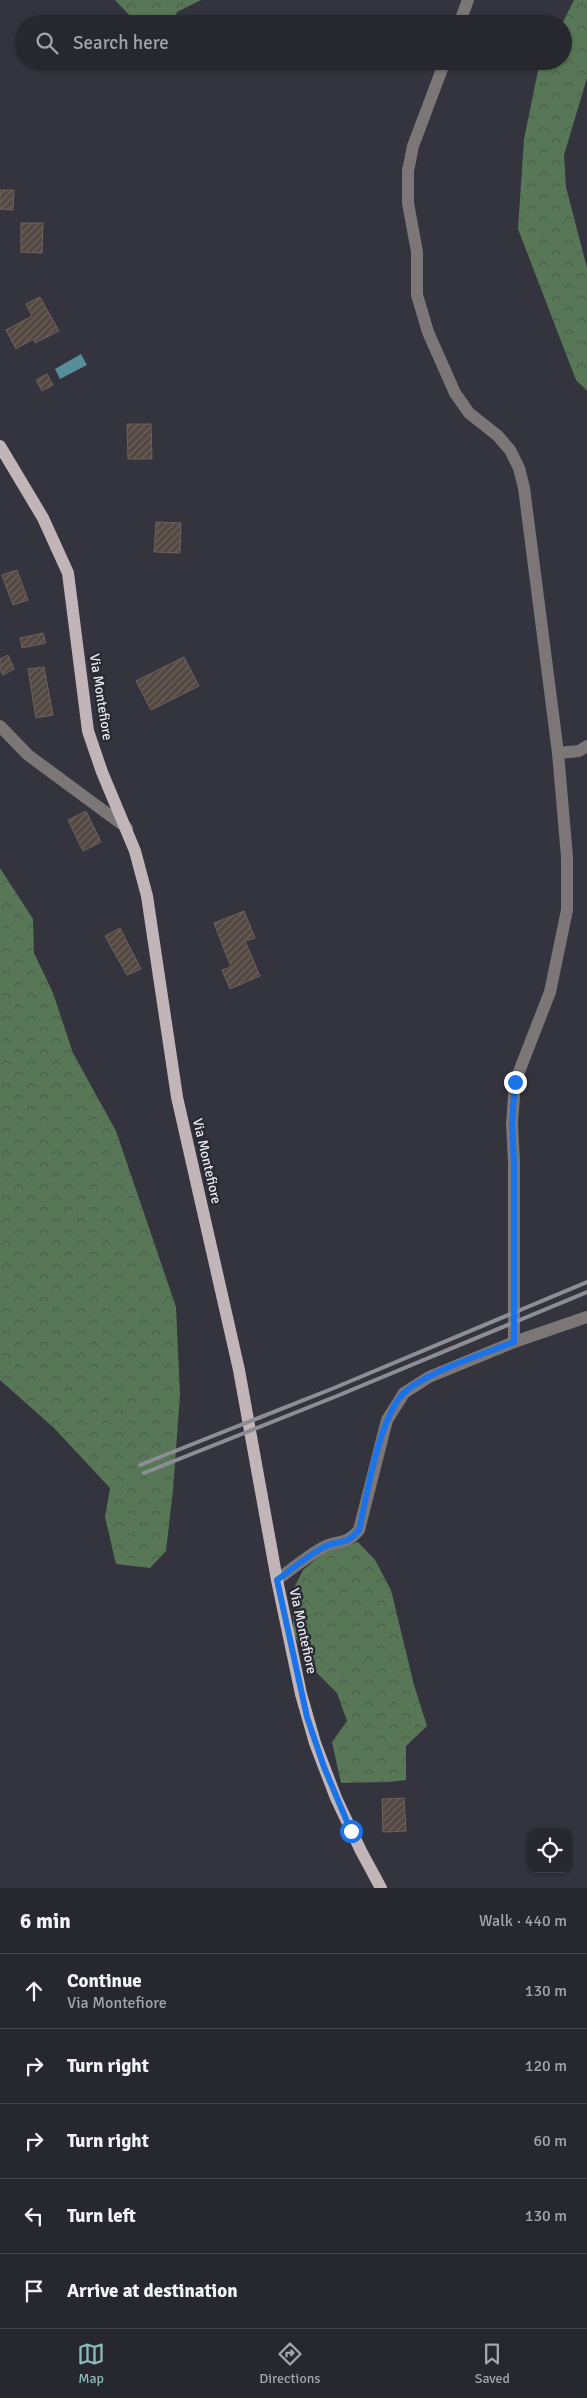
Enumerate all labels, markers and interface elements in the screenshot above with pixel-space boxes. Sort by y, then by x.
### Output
search box [15,15,572,70]
icon: search [33,29,61,57]
text: Search here [73,31,169,55]
street label: Via Montefiore [86,653,116,741]
route end [504,1071,527,1094]
street label: Via Montefiore [189,1117,225,1205]
street label: Via Montefiore [286,1587,320,1675]
route start [340,1820,363,1843]
map controls [527,1828,572,1873]
button: locate [527,1828,572,1873]
text: 6 min [20,1908,71,1934]
text: Walk · 440 m [479,1911,567,1931]
text: Continue [67,1969,142,1993]
icon: ahead [20,1977,48,2005]
text: 130 m [525,1981,567,2001]
text: Via Montefiore [67,1993,167,2013]
icon: right [20,2052,48,2080]
text: Turn right [67,2054,149,2078]
text: 120 m [525,2056,567,2076]
icon: right [20,2127,48,2155]
text: Turn right [67,2129,149,2153]
text: 60 m [533,2131,567,2151]
icon: left [20,2202,48,2230]
text: Turn left [67,2204,136,2228]
text: 130 m [525,2206,567,2226]
icon: arrive [20,2277,48,2305]
text: Arrive at destination [67,2279,238,2303]
tab: Map [77,2340,105,2387]
tab: Directions [259,2340,320,2387]
tab: Saved [475,2340,510,2387]

